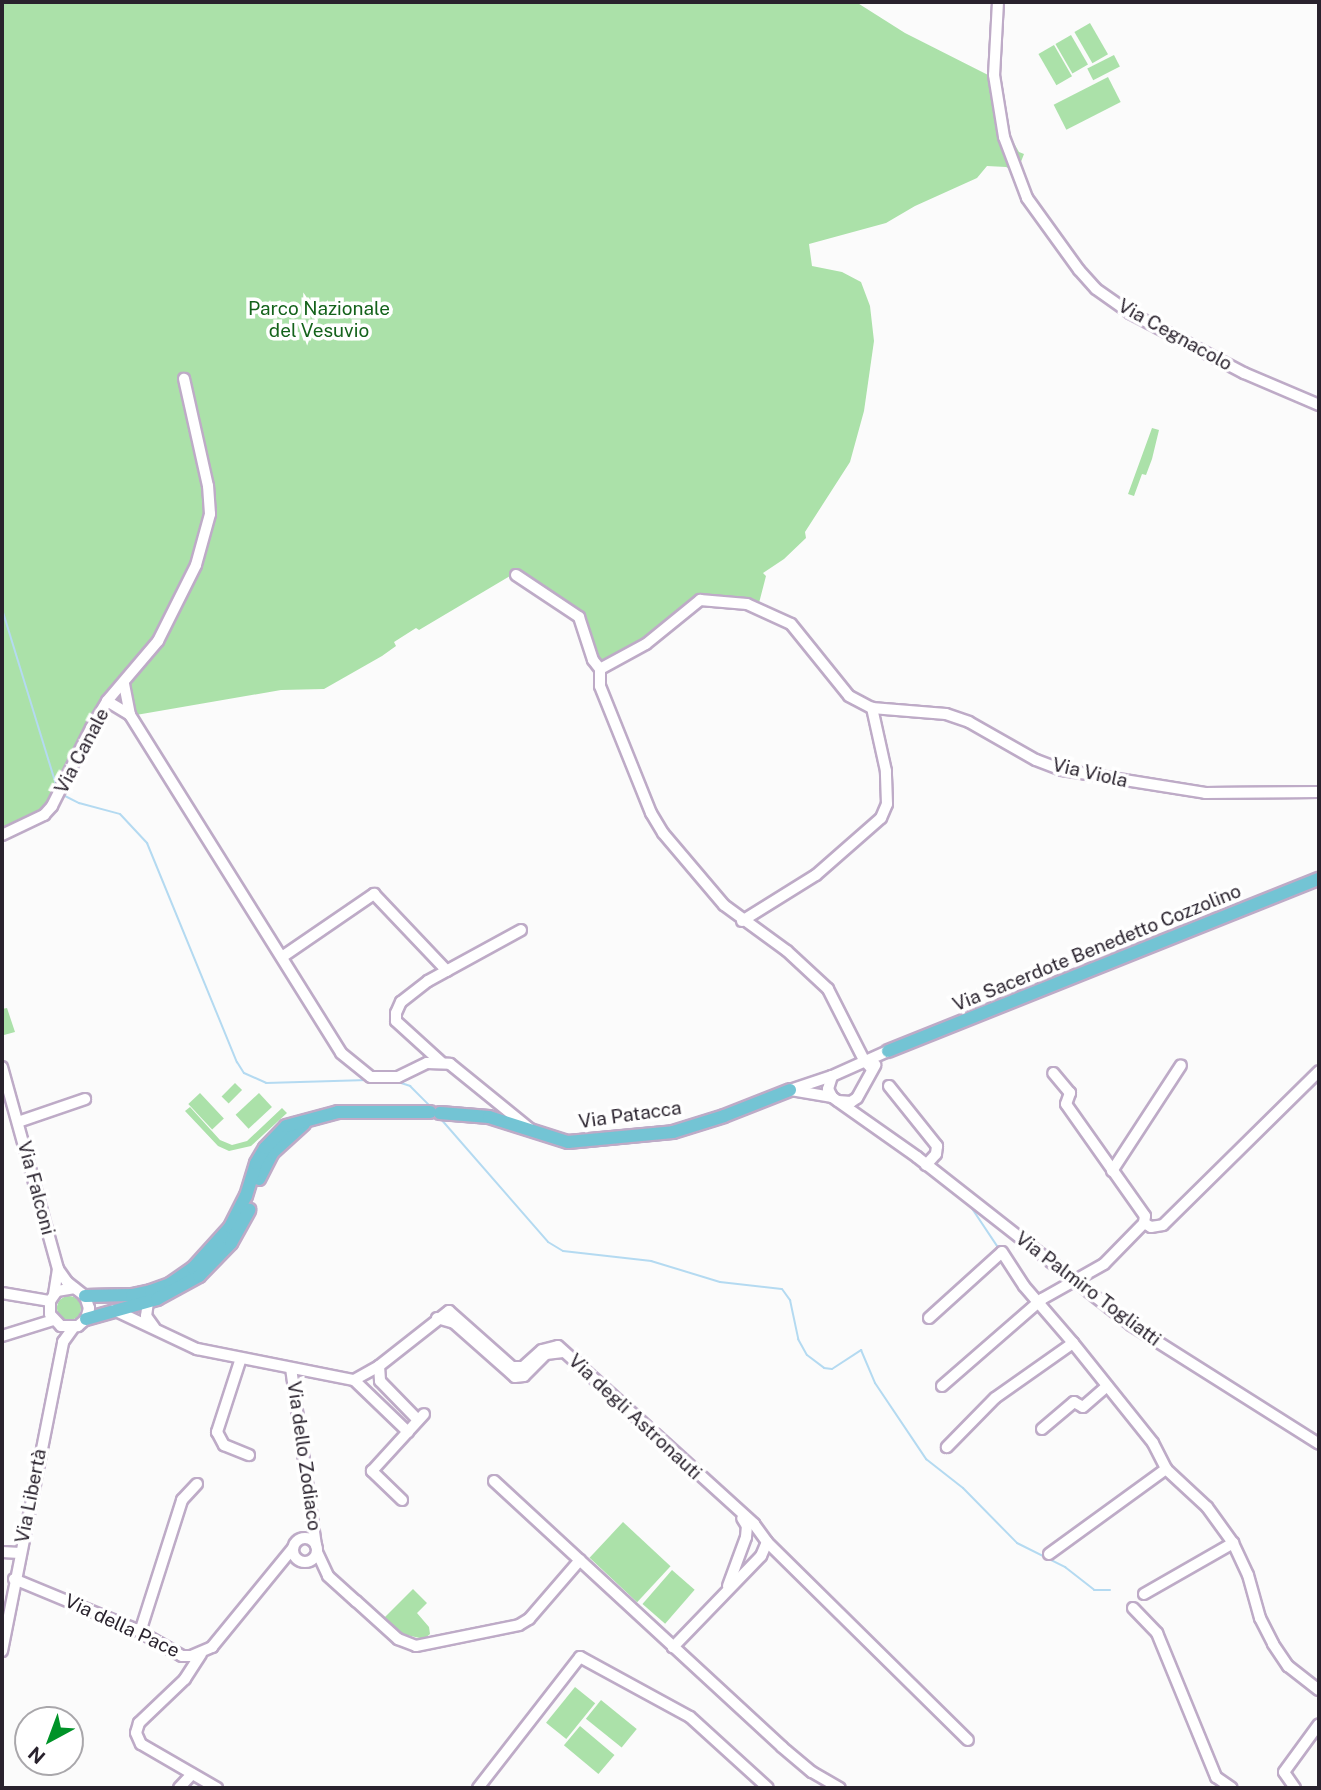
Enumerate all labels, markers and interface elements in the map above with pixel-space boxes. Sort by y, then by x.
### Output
street label: Via Cegnacolo [1114,294,1236,376]
park label: Parco Nazionale del Vesuvio [248,298,390,342]
street label: Via Canale [50,704,114,798]
street label: Via Viola [1050,753,1130,793]
street label: Via Sacerdote Benedetto Cozzolino [949,880,1245,1016]
street label: Via Patacca [577,1097,683,1133]
street label: Via Falconi [13,1139,59,1237]
street label: Via Palmiro Togliatti [1011,1227,1165,1351]
street label: Via degli Astronauti [564,1349,706,1485]
street label: Via dello Zodiaco [282,1380,326,1532]
street label: Via Libertà [11,1447,51,1545]
street label: Via della Pace [61,1589,183,1663]
north arrow [14,1706,84,1776]
text: N [24,1742,49,1769]

